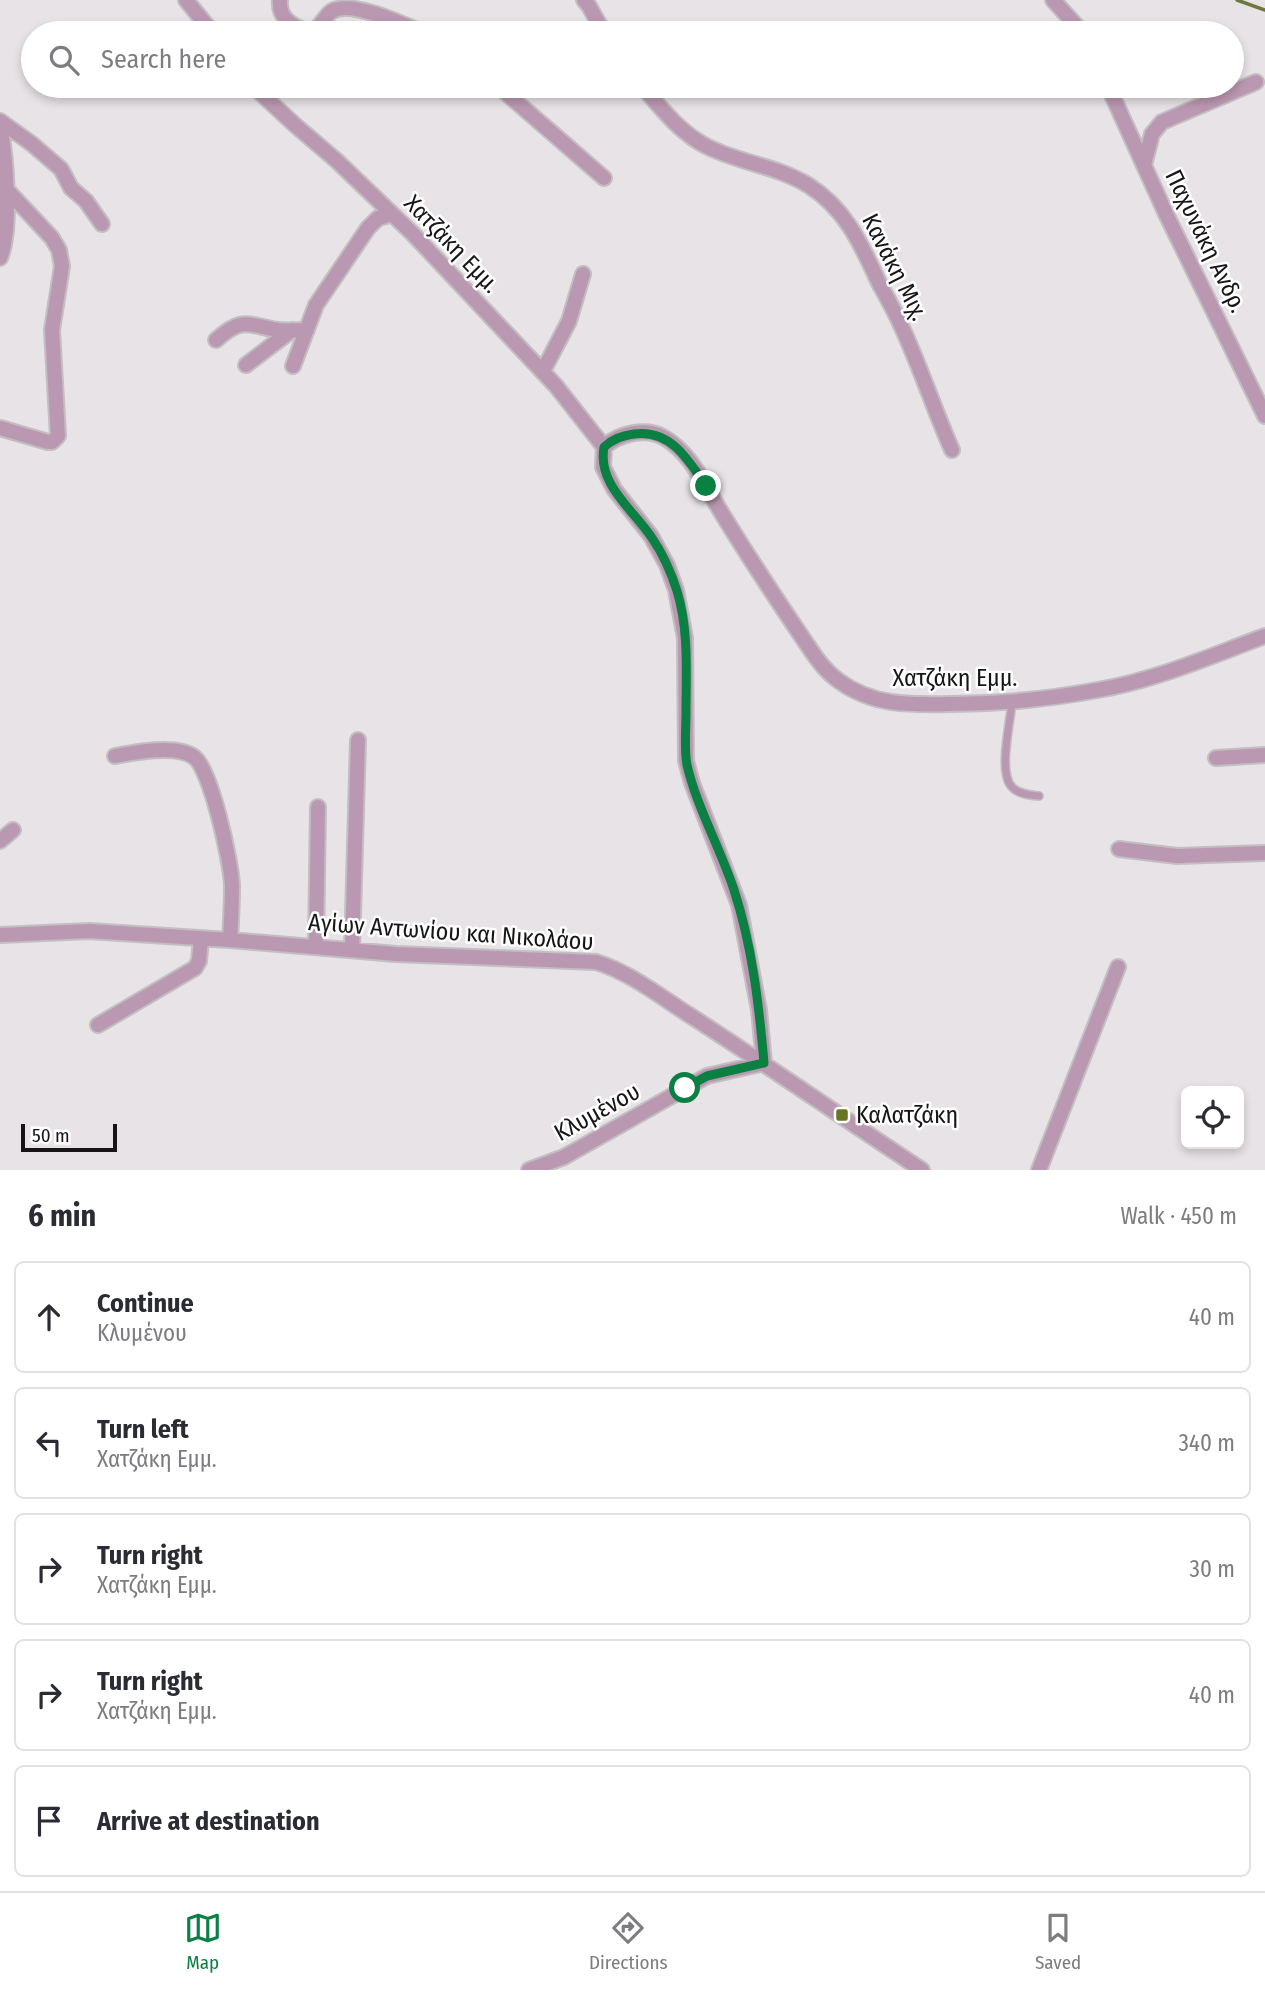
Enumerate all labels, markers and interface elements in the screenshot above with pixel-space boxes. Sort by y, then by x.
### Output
search box [21,21,1244,98]
icon: search [45,41,83,79]
text: Search here [101,44,226,75]
street label: Παχυνάκη Ανδρ. [1159,165,1253,317]
street label: Χατζάκη Εμμ. [399,189,505,299]
street label: Κανάκη Μιχ. [856,209,934,325]
route end [690,470,721,501]
street label: Χατζάκη Εμμ. [893,664,1017,692]
street label: Αγίων Αντωνίου και Νικολάου [307,908,595,956]
route start [669,1072,700,1103]
street label: Κλυμένου [549,1077,645,1147]
map controls [1181,1086,1244,1149]
button: locate [1181,1086,1244,1149]
place label: Καλατζάκη [856,1101,958,1129]
marker: Καλατζάκη [834,1107,850,1123]
scale bar [21,1121,117,1153]
text: 50 m [32,1124,70,1147]
text: 6 min [28,1198,96,1234]
text: Walk · 450 m [1120,1202,1237,1230]
text: Continue [97,1288,194,1319]
icon: ahead [30,1298,68,1336]
text: 40 m [1189,1303,1235,1331]
text: Κλυμένου [97,1319,187,1347]
text: Turn left [97,1414,189,1445]
icon: left [30,1424,68,1462]
text: 340 m [1179,1429,1235,1457]
text: Χατζάκη Εμμ. [97,1445,217,1473]
text: Turn right [97,1540,203,1571]
icon: right [30,1550,68,1588]
text: 30 m [1190,1555,1235,1583]
text: Χατζάκη Εμμ. [97,1571,217,1599]
text: Turn right [97,1666,203,1697]
icon: right [30,1676,68,1714]
text: 40 m [1189,1681,1235,1709]
text: Χατζάκη Εμμ. [97,1697,217,1725]
icon: arrive [30,1802,68,1840]
text: Arrive at destination [97,1806,320,1837]
tab: Map [184,1909,222,1974]
tab: Directions [589,1909,668,1974]
tab: Saved [1035,1909,1081,1974]

